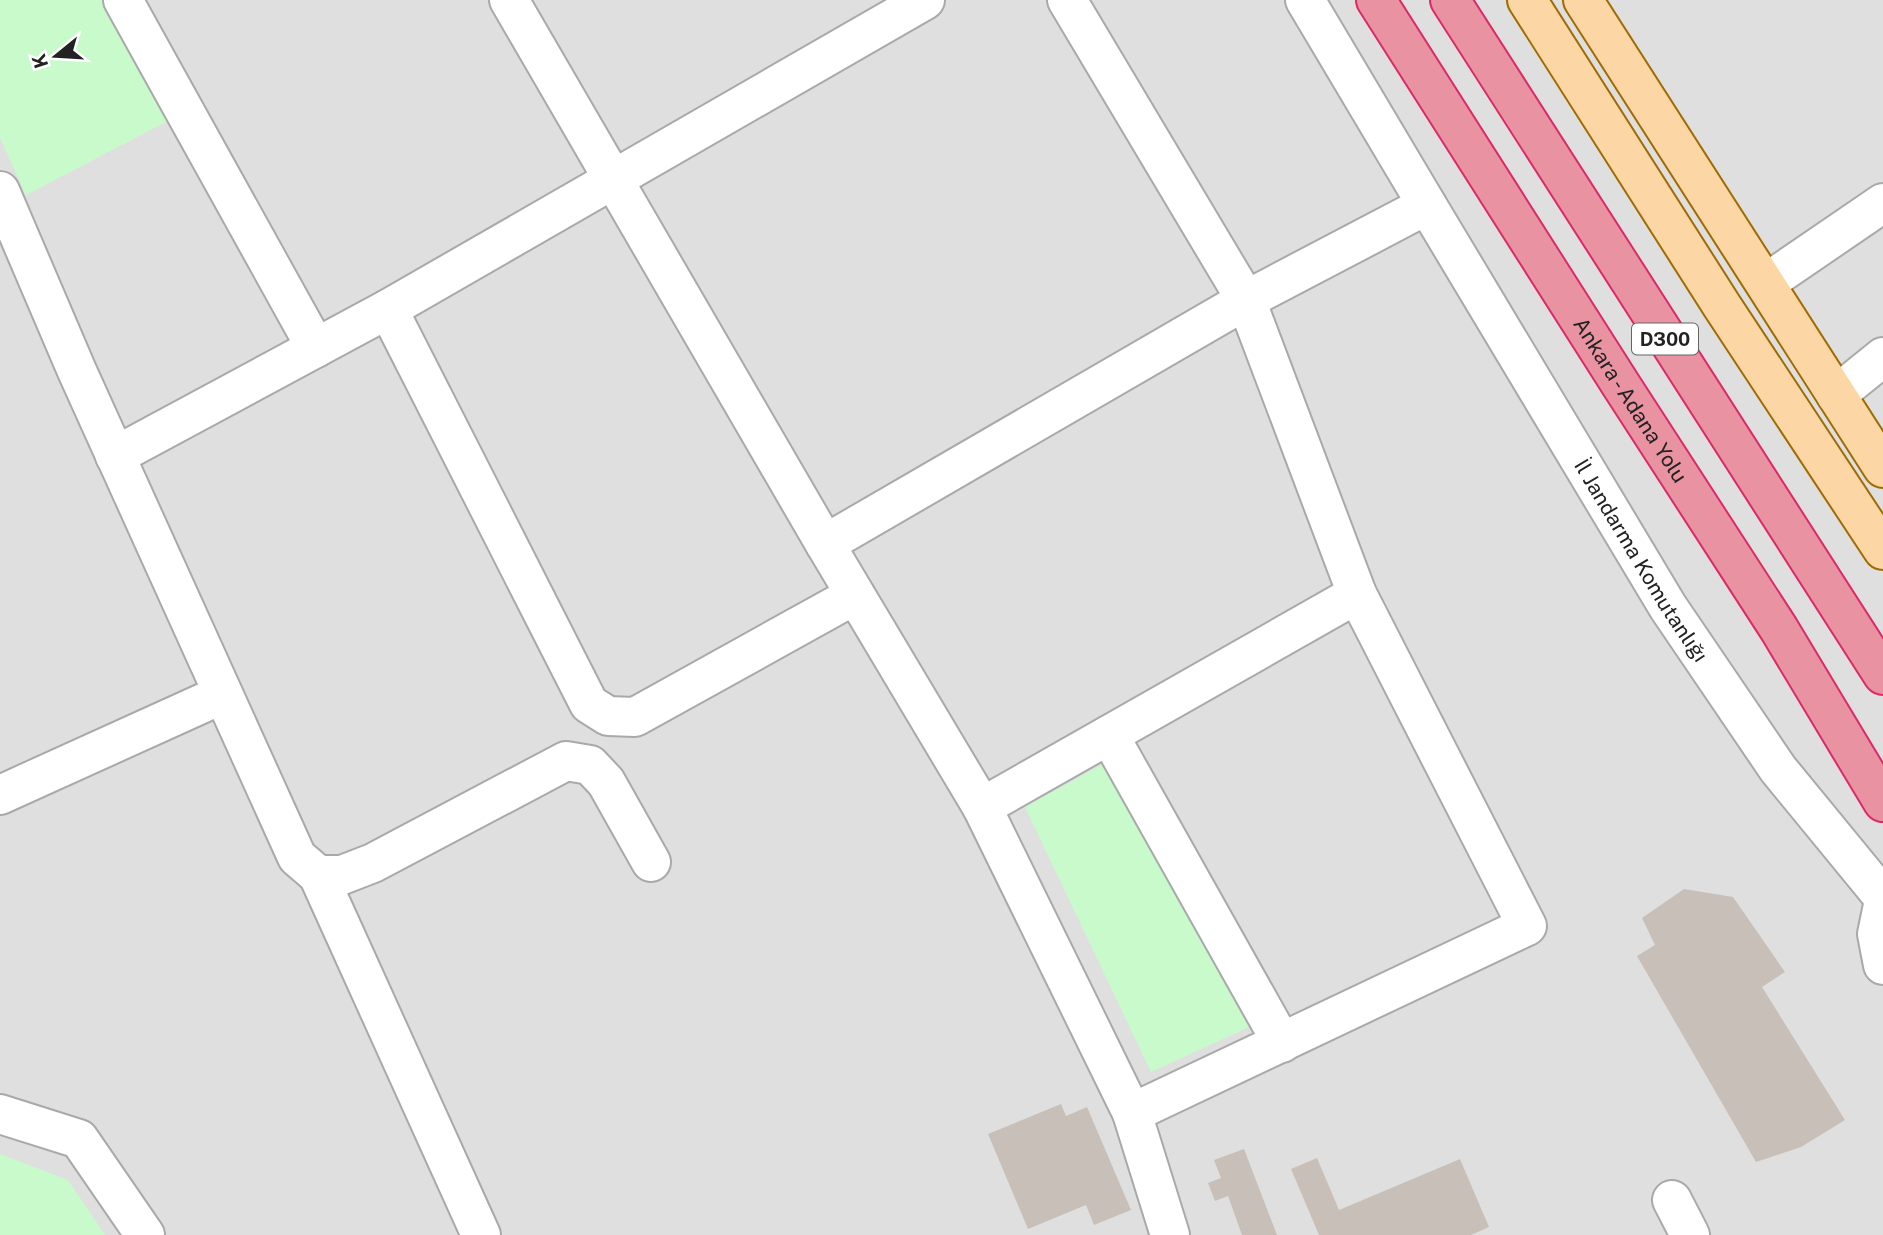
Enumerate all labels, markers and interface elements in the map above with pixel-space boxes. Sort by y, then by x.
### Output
north arrow [21,21,91,91]
text: K [27,51,52,71]
street label: Ankara - Adana Yolu [1569,313,1693,487]
road number: D300 [1632,324,1698,354]
street label: İl Jandarma Komutanlığı [1570,454,1714,666]

